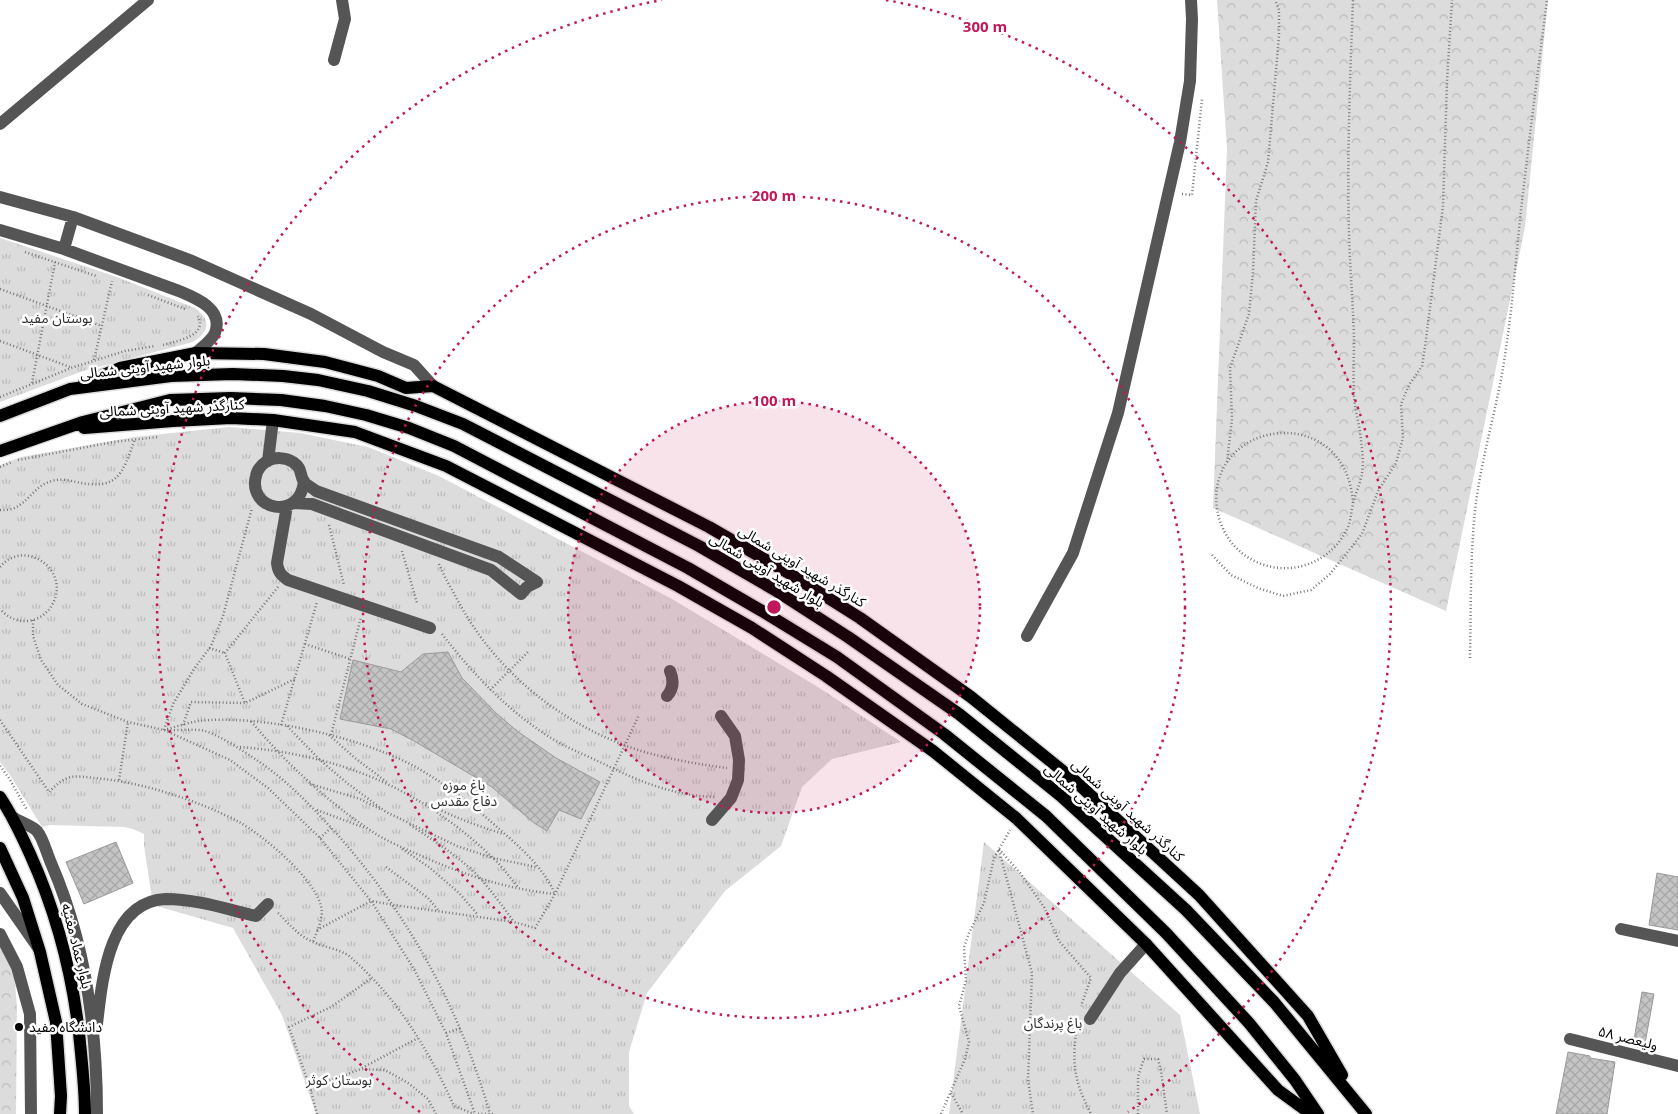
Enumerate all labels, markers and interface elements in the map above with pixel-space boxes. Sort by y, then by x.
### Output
text: 300 m [963,16,1007,36]
text: 200 m [752,185,796,205]
park label: بوستان مفید [22,308,93,327]
street label: بلوار شهید آوینی شمالی [79,350,211,383]
text: 100 m [752,390,796,410]
street label: کنارگذر شهید آوینی شمالی [99,394,245,421]
street label: کنارگذر شهید آوینی شمالی [735,520,870,611]
street label: بلوار شهید آوینی شمالی [706,528,828,611]
centre of rings [765,598,783,616]
street label: کنارگذر شهید آوینی شمالی [1068,754,1189,865]
street label: بلوار شهید آوینی شمالی [1041,759,1152,859]
park label: باغ موزه دفاع مقدس [431,775,498,812]
street label: بلوار عماد مغنیه [58,901,97,991]
park label: باغ پرندگان [1024,1013,1082,1034]
place label: دانشگاه مفید [29,1017,102,1036]
marker: دانشگاه مفید [13,1021,25,1033]
street label: ولیعصر ۵۸ [1596,1021,1660,1054]
park label: بوستان کوثر [305,1070,372,1089]

